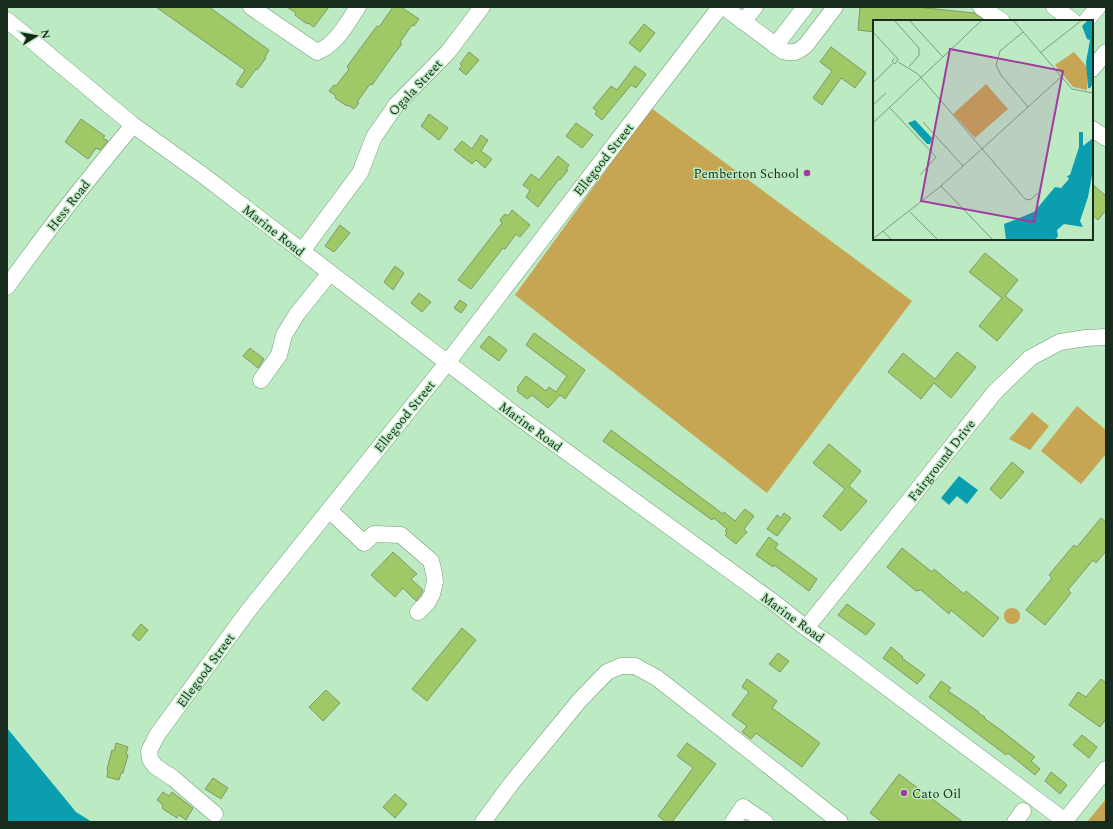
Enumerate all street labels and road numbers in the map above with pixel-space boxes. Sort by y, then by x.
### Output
street label: Ogala Street [384,55,448,121]
street label: Ellegood Street [569,118,639,201]
street label: Hess Road [42,176,95,236]
street label: Marine Road [238,200,309,262]
street label: Ellegood Street [369,376,441,457]
street label: Marine Road [494,397,566,457]
street label: Fairground Drive [903,415,980,506]
street label: Marine Road [756,588,828,648]
street label: Ellegood Street [172,629,240,712]

